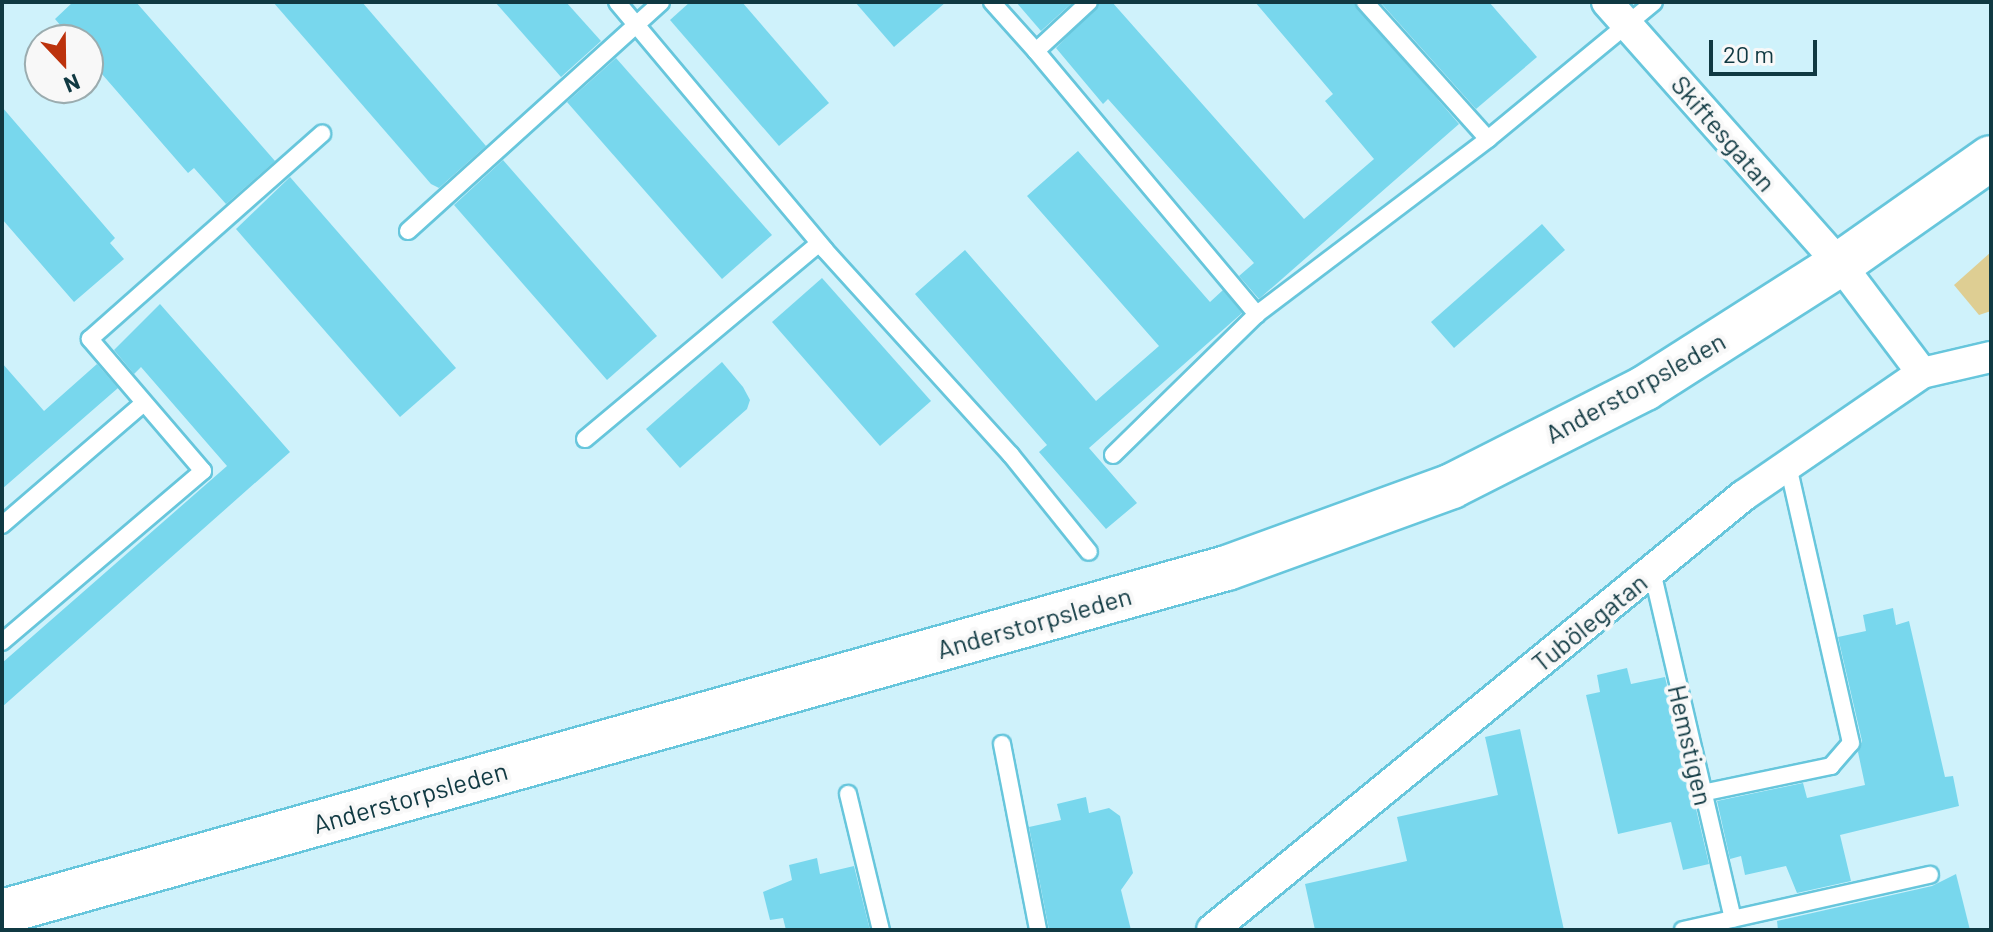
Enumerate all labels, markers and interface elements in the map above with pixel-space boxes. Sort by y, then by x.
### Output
north arrow [24,24,104,104]
scale bar [1713,24,1821,74]
text: 20 m [1723,39,1774,68]
street label: Skiftesgatan [1665,69,1783,197]
text: N [61,70,84,99]
street label: Anderstorpsleden [1540,325,1730,449]
street label: Tubölegatan [1525,566,1653,678]
street label: Anderstorpsleden [933,579,1135,665]
street label: Hemstigen [1662,682,1720,808]
street label: Anderstorpsleden [309,754,511,840]

